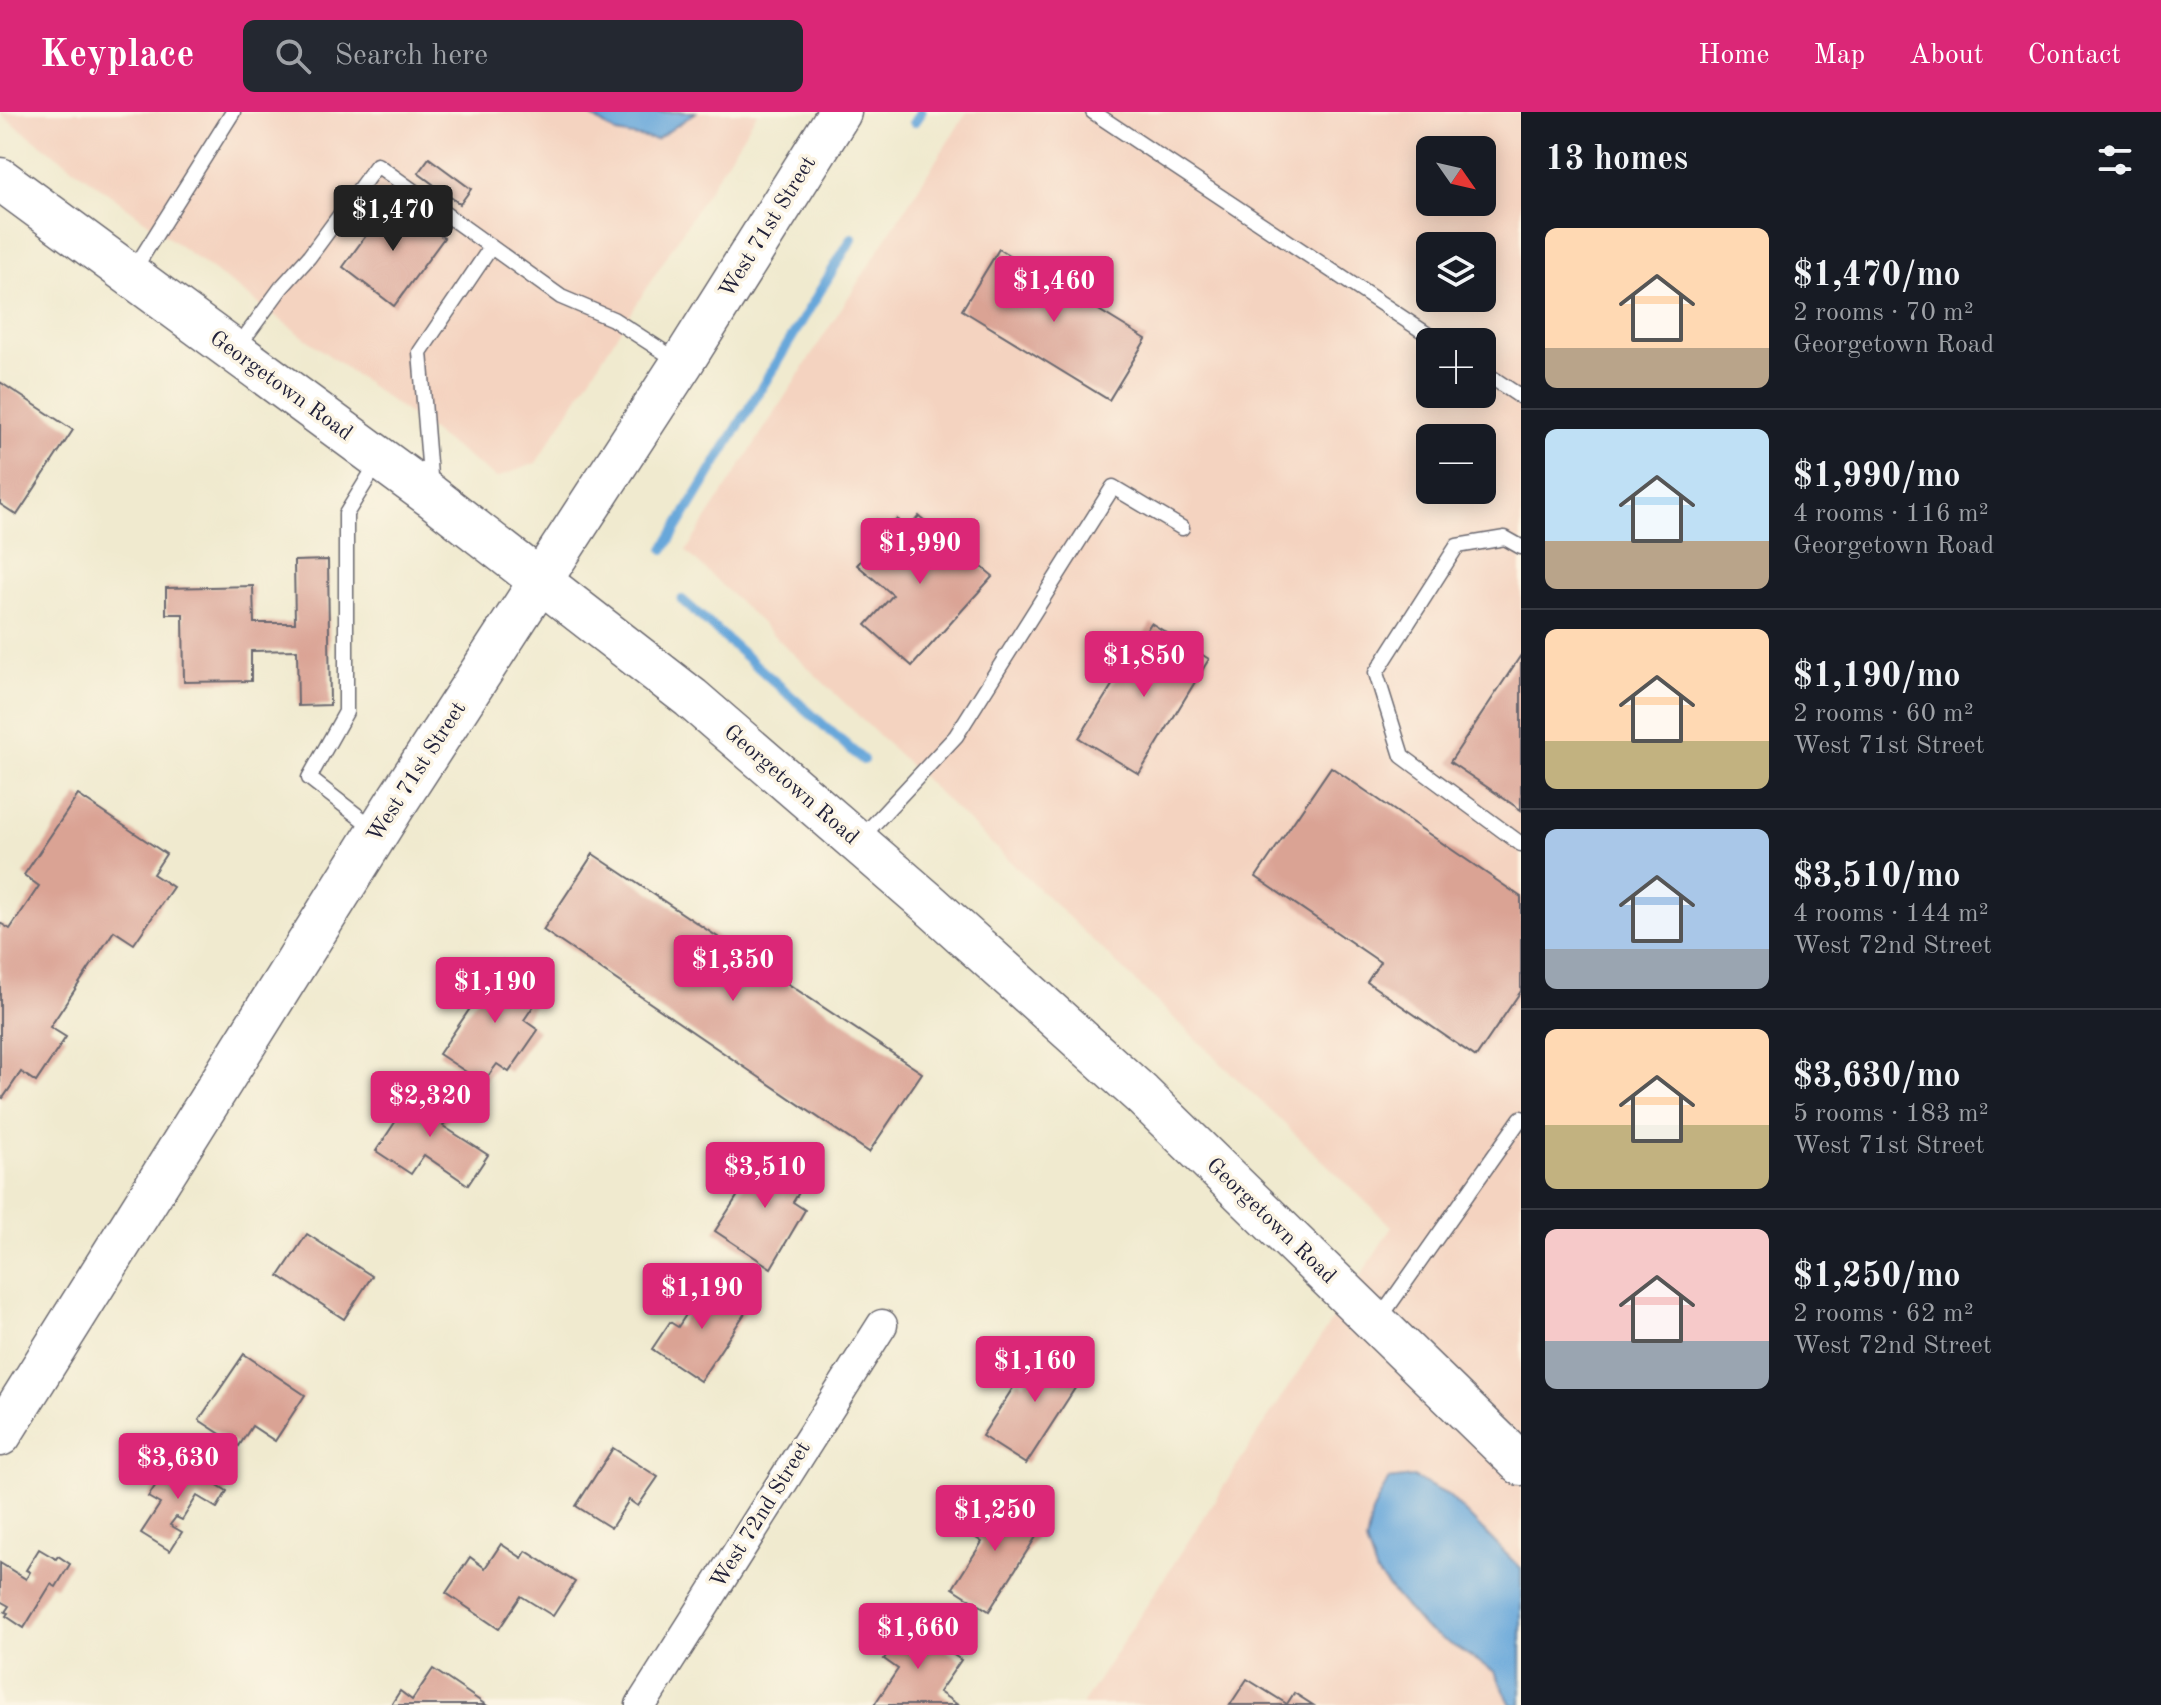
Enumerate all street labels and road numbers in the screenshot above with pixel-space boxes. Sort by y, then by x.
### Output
street label: West 71st Street [716,152,820,302]
street label: Georgetown Road [206,327,356,445]
street label: West 71st Street [364,698,470,846]
street label: Georgetown Road [720,721,862,849]
street label: Georgetown Road [1202,1154,1340,1288]
street label: West 72nd Street [707,1438,815,1592]

